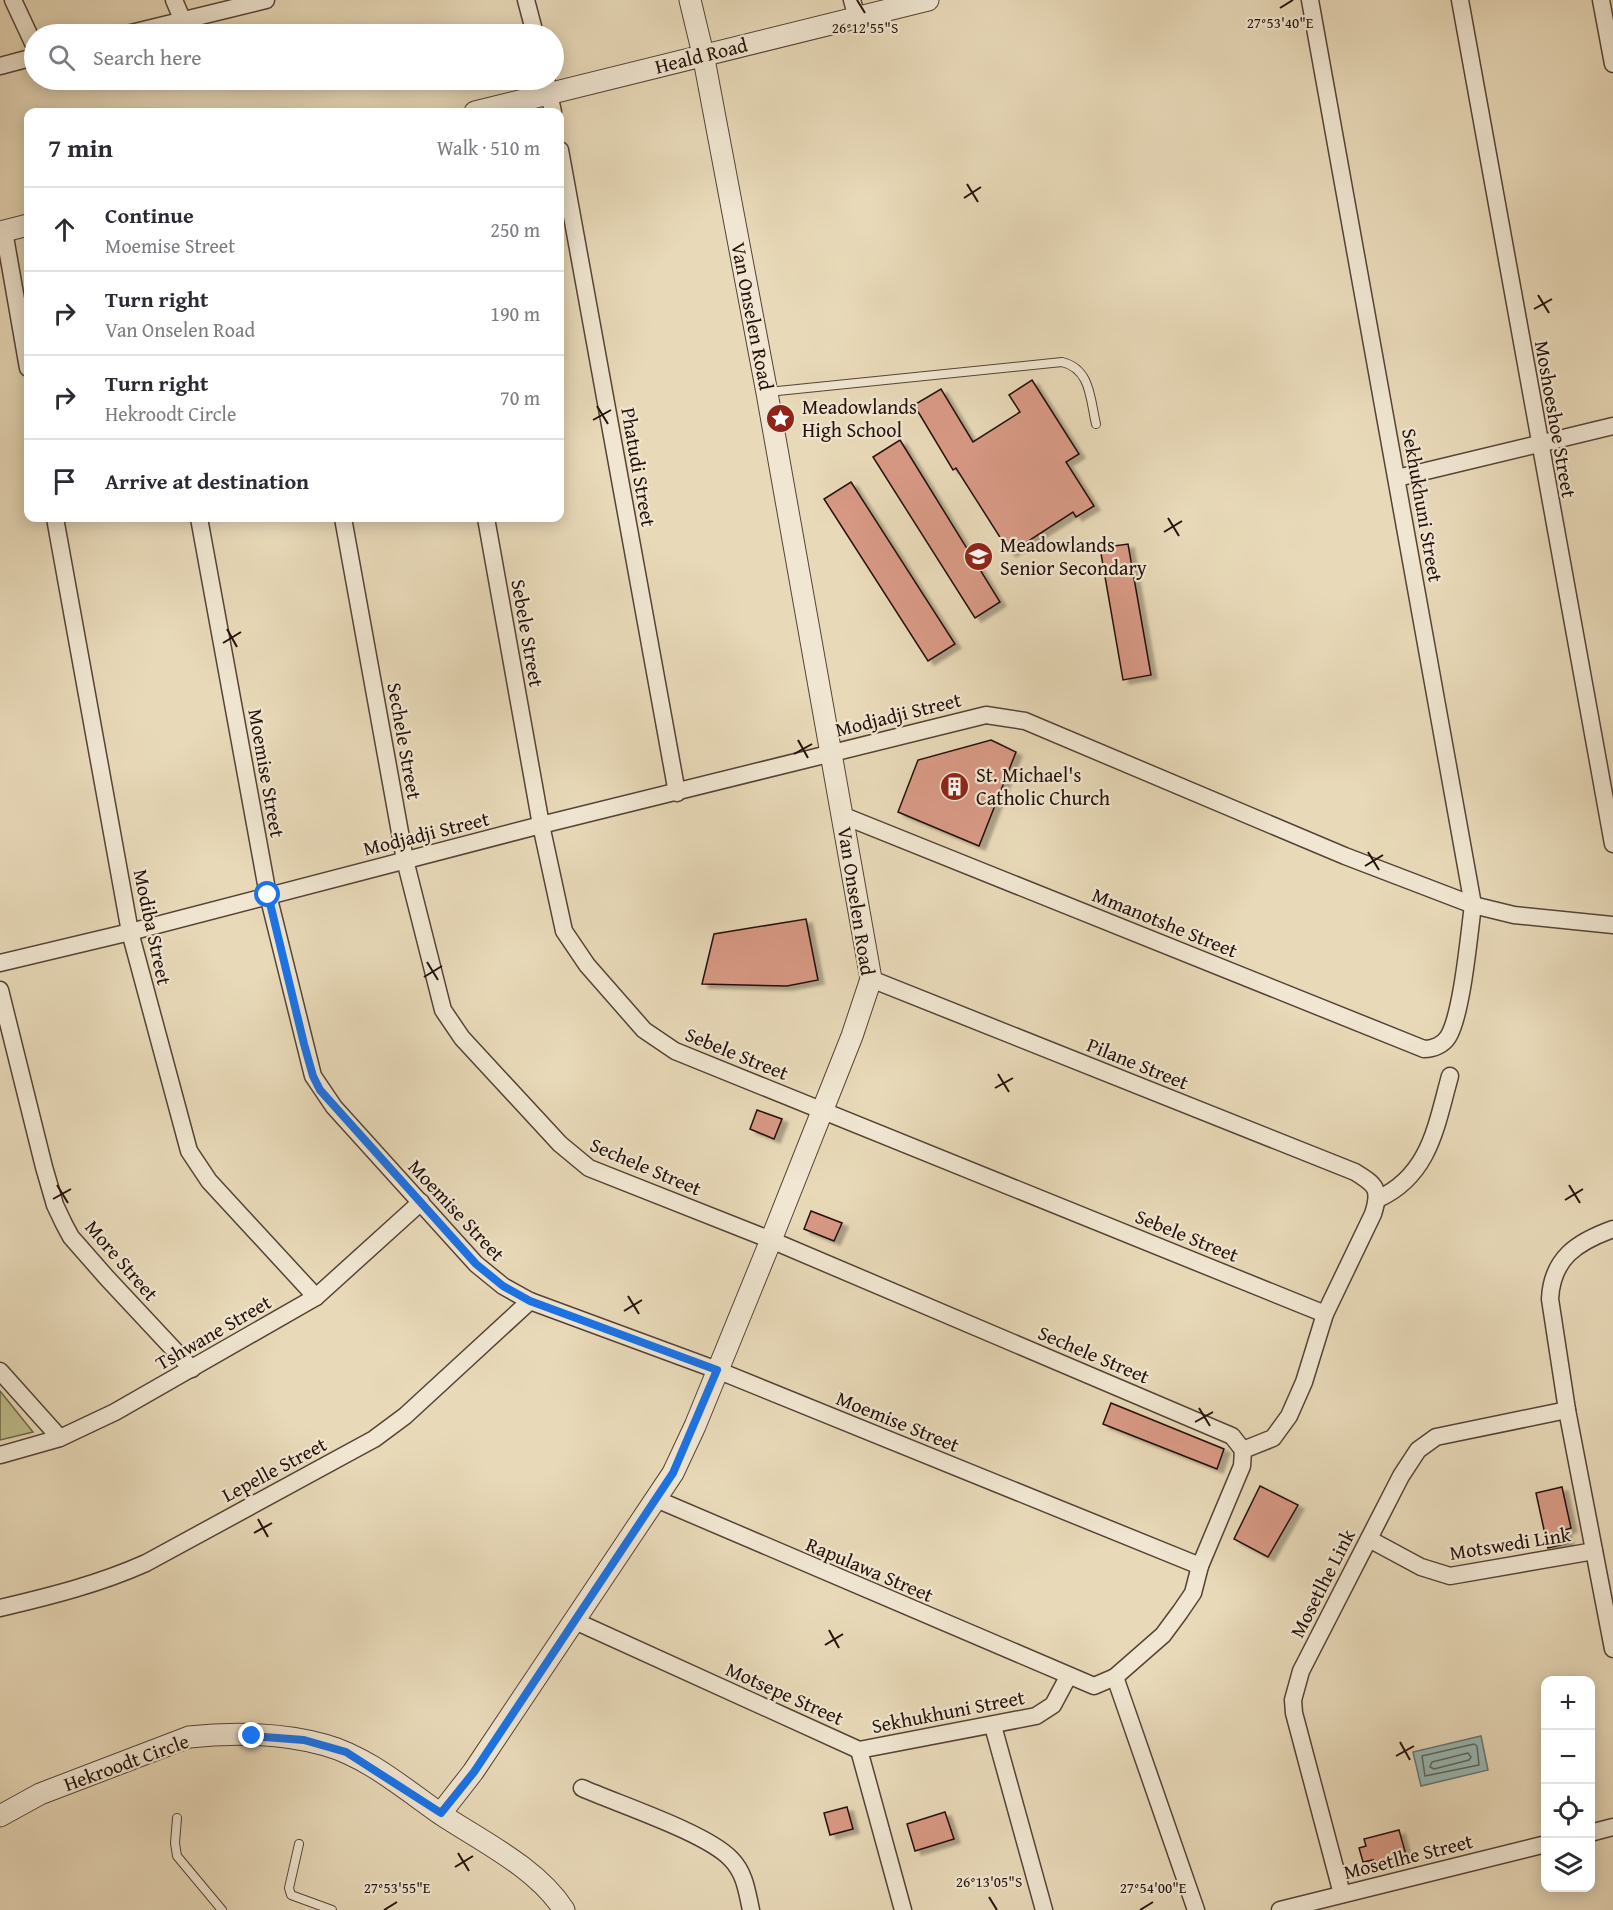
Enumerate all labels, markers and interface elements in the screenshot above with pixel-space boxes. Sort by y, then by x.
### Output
text: 27°53'40"E [1247,12,1314,33]
text: 26°12'55"S [832,17,898,38]
search box [24,24,564,90]
street label: Heald Road [652,29,751,81]
icon: search [45,41,78,74]
text: Search here [93,41,202,73]
text: 7 min [48,128,113,167]
text: Walk · 510 m [437,133,540,162]
text: Continue [105,199,194,231]
icon: ahead [48,213,81,246]
text: 250 m [490,215,540,244]
text: Moemise Street [105,231,235,260]
street label: Van Onselen Road [724,240,782,393]
text: Turn right [105,283,208,315]
icon: right [48,297,81,330]
text: 190 m [490,299,540,328]
text: Van Onselen Road [105,315,255,344]
street label: Moshoeshoe Street [1528,338,1584,500]
text: Turn right [105,367,208,399]
icon: right [48,381,81,414]
text: 70 m [500,383,540,412]
place label: Meadowlands High School [802,392,917,444]
text: Hekroodt Circle [105,399,236,428]
place icon: Meadowlands High School [765,402,797,434]
street label: Phatudi Street [614,405,664,529]
street label: Sekhukhuni Street [1395,426,1451,584]
icon: arrive [48,465,81,498]
text: Arrive at destination [105,465,309,497]
place label: Meadowlands Senior Secondary [1000,530,1147,582]
school or university icon: Meadowlands Senior Secondary [963,540,995,572]
street label: Sebele Street [504,577,552,689]
street label: Sechele Street [380,680,430,802]
street label: Modjadji Street [832,684,964,744]
street label: Moemise Street [241,706,293,840]
place label: St. Michael's Catholic Church [976,760,1110,812]
building icon: St. Michael's Catholic Church [939,770,971,802]
street label: Modjadji Street [360,803,492,863]
street label: Van Onselen Road [831,825,883,978]
street label: Modiba Street [127,866,179,988]
street label: Mmanotshe Street [1088,880,1242,964]
route start [254,881,280,907]
street label: Sebele Street [681,1019,793,1087]
street label: Pilane Street [1083,1030,1193,1096]
street label: Sechele Street [586,1130,706,1202]
street label: Moemise Street [402,1152,512,1268]
street label: Sebele Street [1131,1201,1243,1269]
street label: More Street [79,1213,165,1307]
street label: Tshwane Street [150,1287,276,1377]
street label: Sechele Street [1034,1318,1154,1390]
street label: Moemise Street [832,1383,964,1459]
street label: Lepelle Street [216,1429,332,1509]
street label: Motswedi Link [1447,1519,1573,1567]
street label: Mosetlhe Link [1282,1523,1362,1642]
street label: Rapulawa Street [802,1529,938,1609]
street label: Motsepe Street [721,1654,849,1732]
map controls [1541,1676,1595,1892]
button: + [1541,1676,1595,1730]
street label: Sekhukhuni Street [869,1682,1027,1740]
route end [238,1722,264,1748]
street label: Hekroodt Circle [59,1726,193,1798]
button: − [1541,1730,1595,1784]
button: locate [1541,1784,1595,1838]
street label: Mosetlhe Street [1340,1826,1476,1886]
button: layers [1541,1838,1595,1892]
text: 26°13'05"S [956,1871,1022,1892]
text: 27°53'55"E [364,1877,431,1898]
text: 27°54'00"E [1120,1877,1187,1898]

